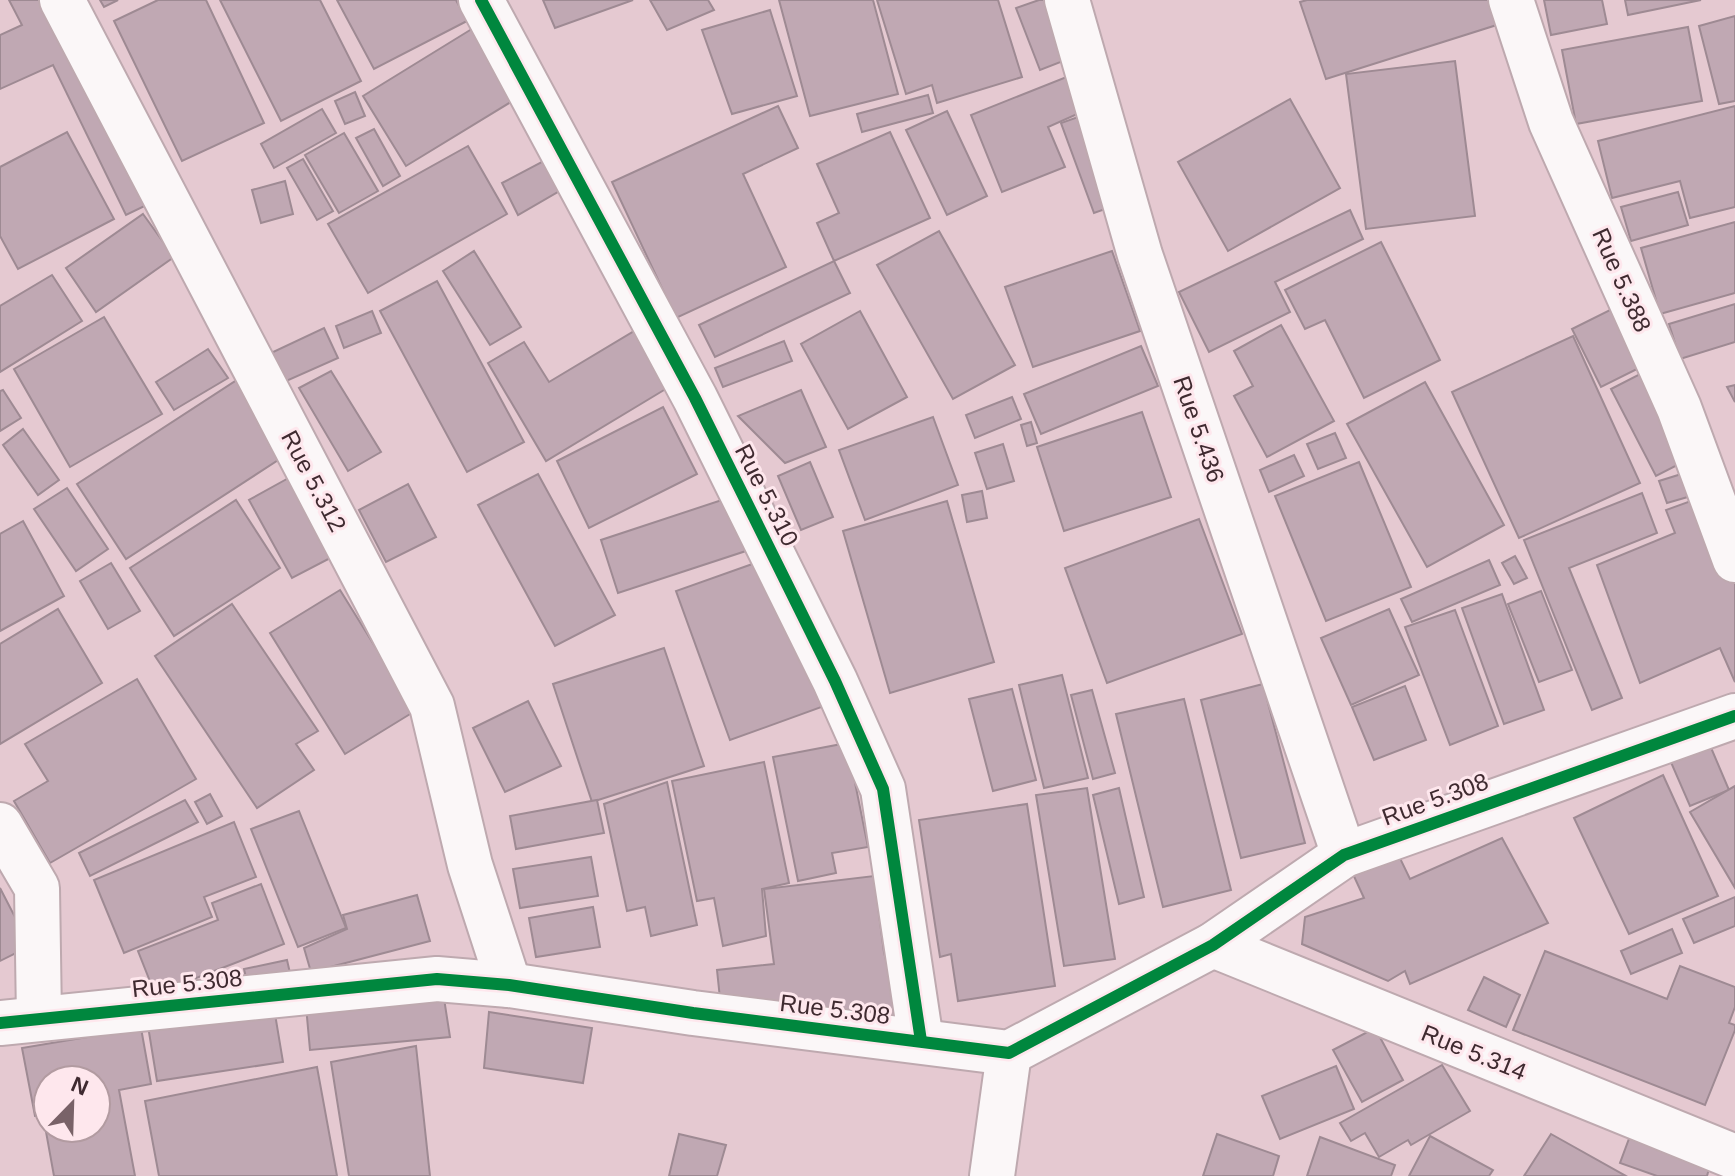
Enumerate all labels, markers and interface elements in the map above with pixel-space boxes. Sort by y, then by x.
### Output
street label: Rue 5.388 [1587,224,1657,336]
street label: Rue 5.436 [1168,372,1230,486]
street label: Rue 5.312 [276,426,352,536]
street label: Rue 5.310 [730,440,804,550]
street label: Rue 5.308 [1378,767,1492,831]
street label: Rue 5.308 [131,964,243,1002]
street label: Rue 5.308 [778,989,892,1029]
street label: Rue 5.314 [1418,1019,1530,1085]
north arrow [32,1064,112,1144]
text: N [67,1071,92,1101]

